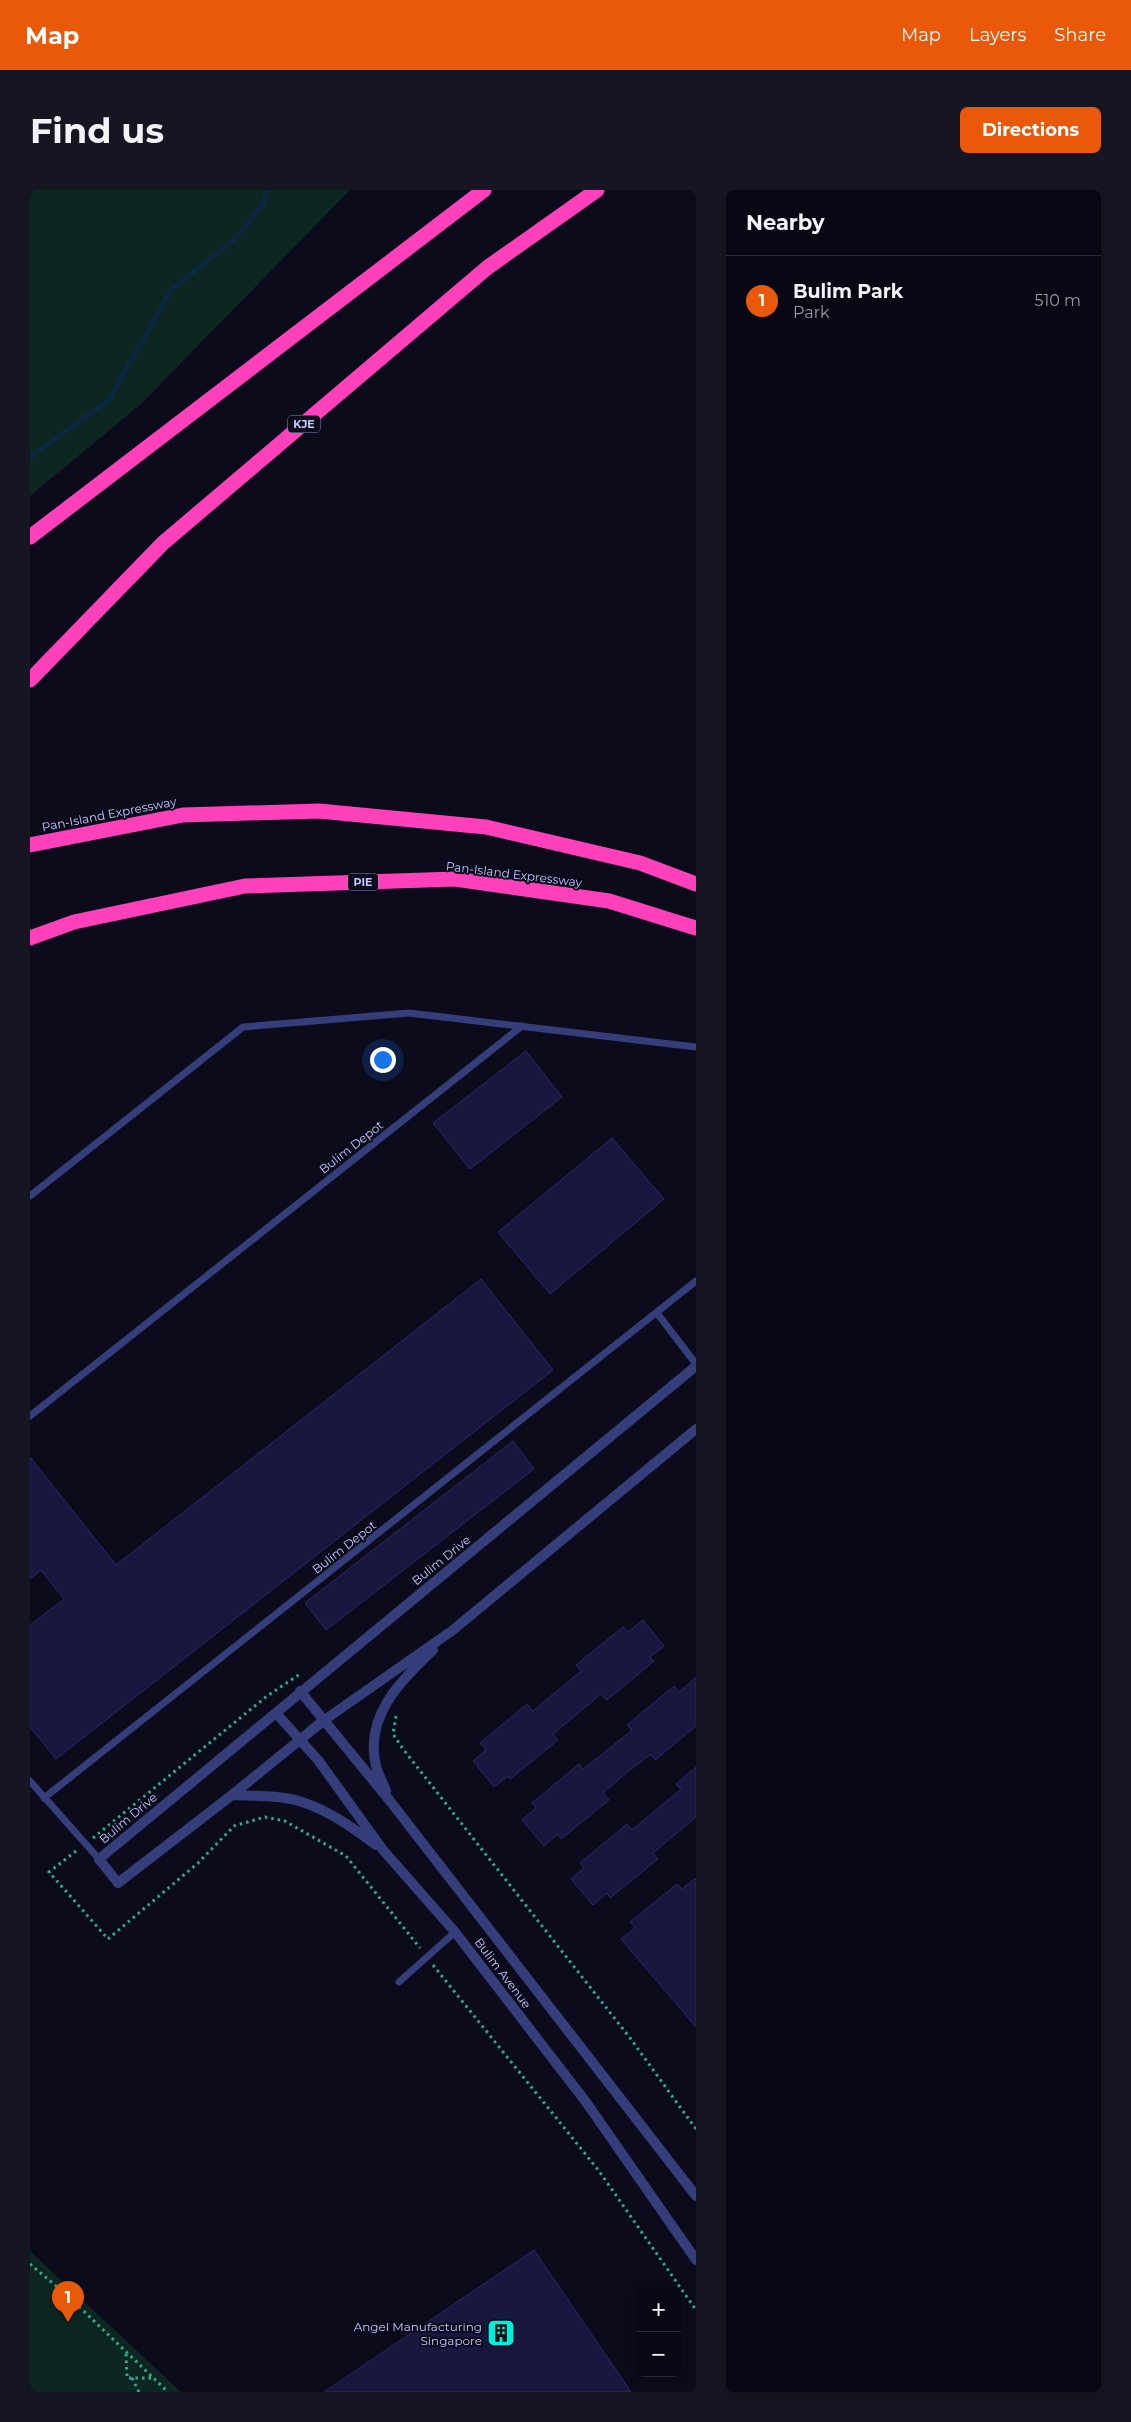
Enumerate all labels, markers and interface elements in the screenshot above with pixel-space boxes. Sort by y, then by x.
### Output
text: Map [25,21,79,50]
text: Map [901,24,941,46]
text: Layers [969,24,1026,46]
text: Share [1054,24,1106,46]
button: Directions [960,107,1101,153]
text: Find us [30,109,164,152]
text: Nearby [746,210,825,235]
text: Bulim Park [793,280,903,303]
text: 1 [759,291,765,310]
text: 510 m [1034,291,1081,310]
text: Park [793,303,830,322]
road number: KJE [288,415,320,432]
street label: Pan-Island Expressway [40,793,178,834]
street label: Pan-Island Expressway [445,858,583,890]
road number: PIE [348,874,378,890]
your location [370,1047,396,1073]
street label: Bulim Depot [316,1117,386,1177]
street label: Bulim Depot [309,1517,379,1577]
street label: Bulim Drive [409,1532,473,1588]
street label: Bulim Drive [96,1789,160,1847]
street label: Bulim Avenue [472,1935,534,2011]
pin: 1 [52,2281,84,2322]
map controls [636,2287,681,2377]
button: + [636,2287,681,2332]
building icon: Angel Manufacturing Singapore [486,2318,516,2348]
place label: Angel Manufacturing Singapore [354,2319,482,2348]
button: − [636,2332,681,2377]

